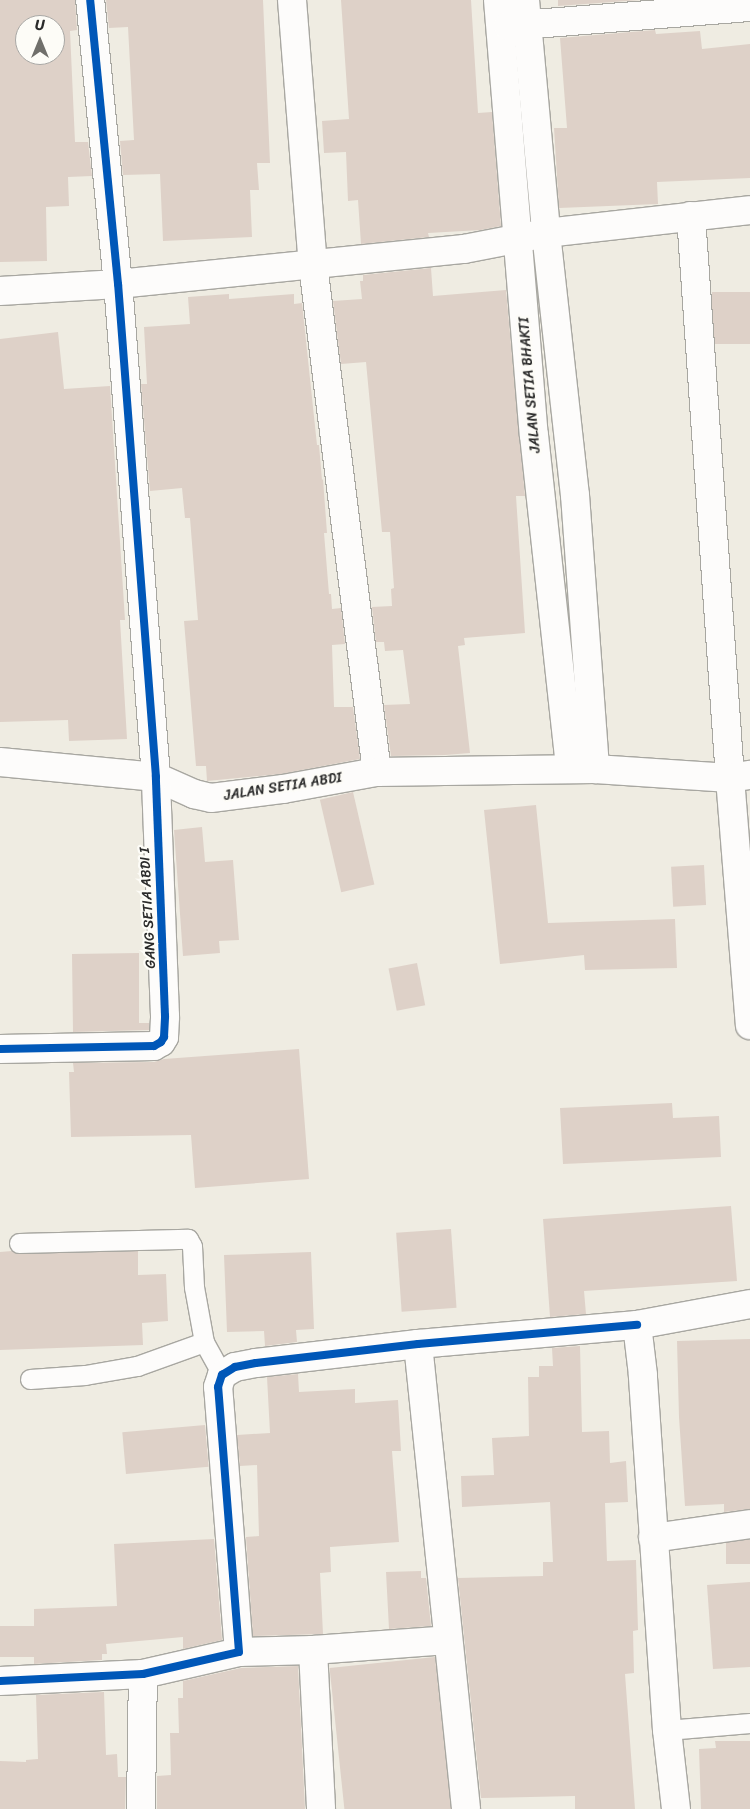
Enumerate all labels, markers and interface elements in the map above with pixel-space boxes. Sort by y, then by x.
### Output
text: U [35,13,45,38]
north arrow [15,15,65,65]
street label: JALAN SETIA BHAKTI [516,317,544,453]
street label: JALAN SETIA ABDI [224,770,342,804]
street label: GANG SETIA ABDI I [136,847,160,969]

